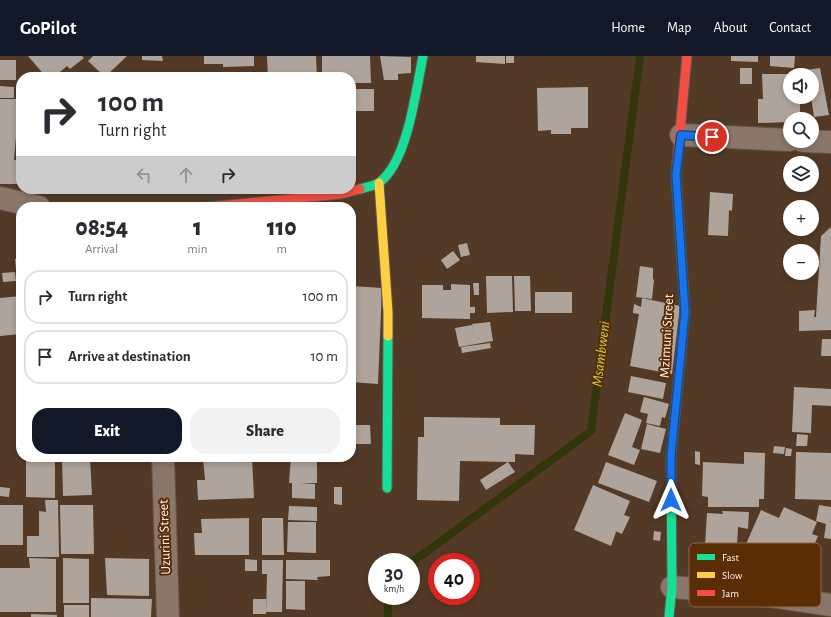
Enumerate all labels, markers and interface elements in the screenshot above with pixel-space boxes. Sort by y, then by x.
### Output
text: GoPilot [20,19,76,38]
text: Home [611,21,645,35]
text: Map [667,21,691,35]
text: About [713,21,747,35]
text: Contact [769,21,811,35]
map controls [783,68,819,280]
button: sound [783,68,819,104]
icon: right [32,88,84,140]
text: 100 m [98,89,164,117]
button: search [783,112,819,148]
pin [695,120,729,154]
text: Turn right [98,122,167,140]
icon: arrive [701,126,723,148]
button: layers [783,156,819,192]
icon: left [133,164,155,186]
icon: ahead [175,164,197,186]
icon: right [217,164,239,186]
button: + [783,200,819,236]
text: 08:54 [75,216,128,240]
text: 1 [193,216,202,240]
text: 110 [267,216,297,240]
text: Arrival [85,243,118,256]
text: min [187,243,207,256]
text: m [277,243,287,256]
button: − [783,244,819,280]
icon: right [34,286,56,308]
text: Turn right [68,289,127,304]
text: 100 m [303,289,338,304]
street label: Mzimuni Street [658,293,676,378]
water label: Msambweni [590,320,612,388]
icon: arrive [34,346,56,368]
text: Arrive at destination [68,349,191,364]
text: 10 m [310,349,338,364]
button: Exit [32,408,182,454]
button: Share [190,408,340,454]
position arrow [650,479,692,521]
street label: Uzurini Street [157,499,173,575]
legend [689,543,821,607]
text: Fast [722,552,740,563]
speed limit sign: 40 [428,553,480,605]
text: 30 [384,564,404,584]
text: Slow [722,570,743,581]
text: km/h [384,584,404,594]
text: Jam [722,588,739,599]

